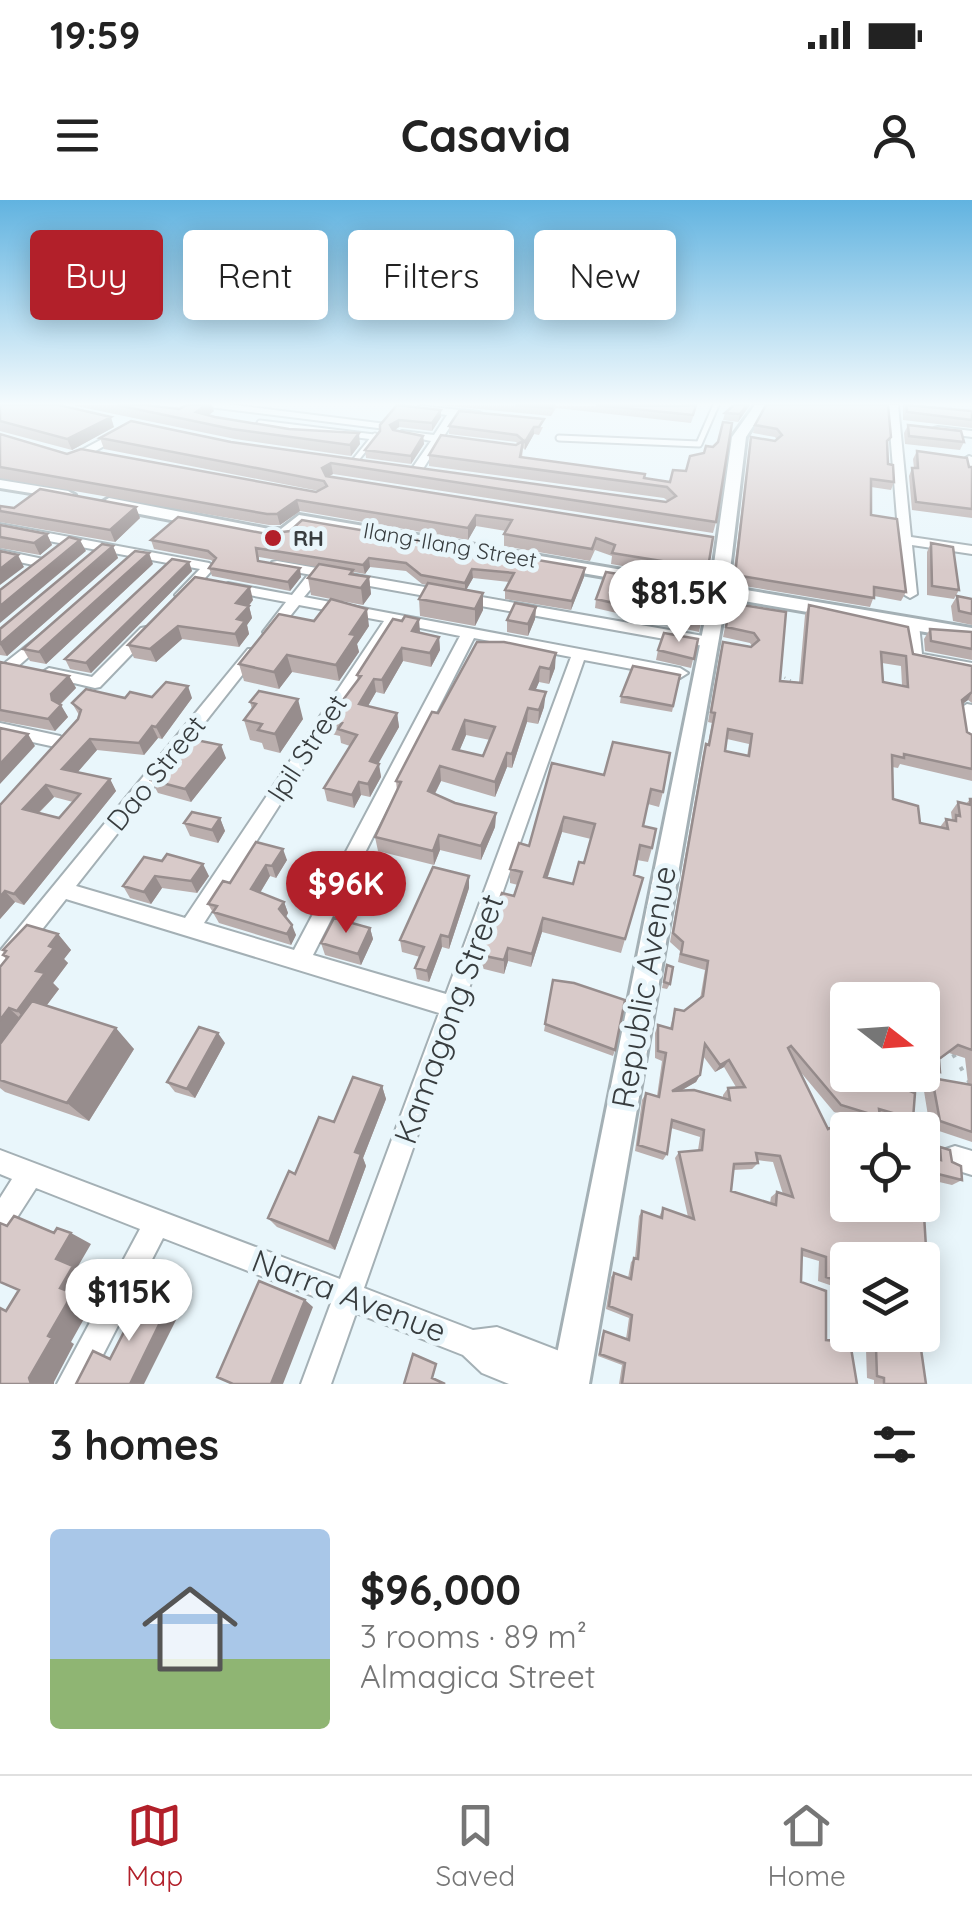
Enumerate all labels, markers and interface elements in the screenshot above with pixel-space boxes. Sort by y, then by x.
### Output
text: 19:59 [50,11,140,59]
text: Casavia [401,107,571,163]
icon: menu [50,108,105,163]
icon: person [867,108,922,163]
chip: Buy [30,230,163,320]
chip: Rent [183,230,328,320]
chip: Filters [348,230,514,320]
chip: New [534,230,676,320]
street label: Ilang-Ilang Street [361,516,539,574]
place label: RH [293,524,324,552]
marker: RH [262,527,284,549]
pin: $81.5K [598,560,760,645]
text: $81.5K [631,572,727,612]
street label: Ipil Street [259,688,354,808]
street label: Dao Street [99,708,213,837]
pin: $96K [287,851,405,936]
text: $96K [308,863,384,903]
street label: Republic Avenue [602,863,684,1111]
street label: Kamagong Street [384,888,512,1149]
north arrow [830,982,940,1092]
map controls [830,982,940,1352]
button: locate [830,1112,940,1222]
street label: Narra Avenue [247,1240,452,1350]
button: layers [830,1242,940,1352]
pin: $115K [59,1259,199,1344]
text: $115K [87,1271,171,1311]
icon: filters [867,1417,922,1472]
text: 3 homes [50,1418,219,1471]
text: $96,000 [360,1563,521,1616]
icon: home [130,1569,250,1689]
text: 3 rooms · 89 m² [360,1616,587,1656]
text: Almagica Street [360,1656,596,1696]
tab: Map [126,1798,183,1893]
tab: Saved [435,1798,515,1893]
tab: Home [767,1798,846,1893]

